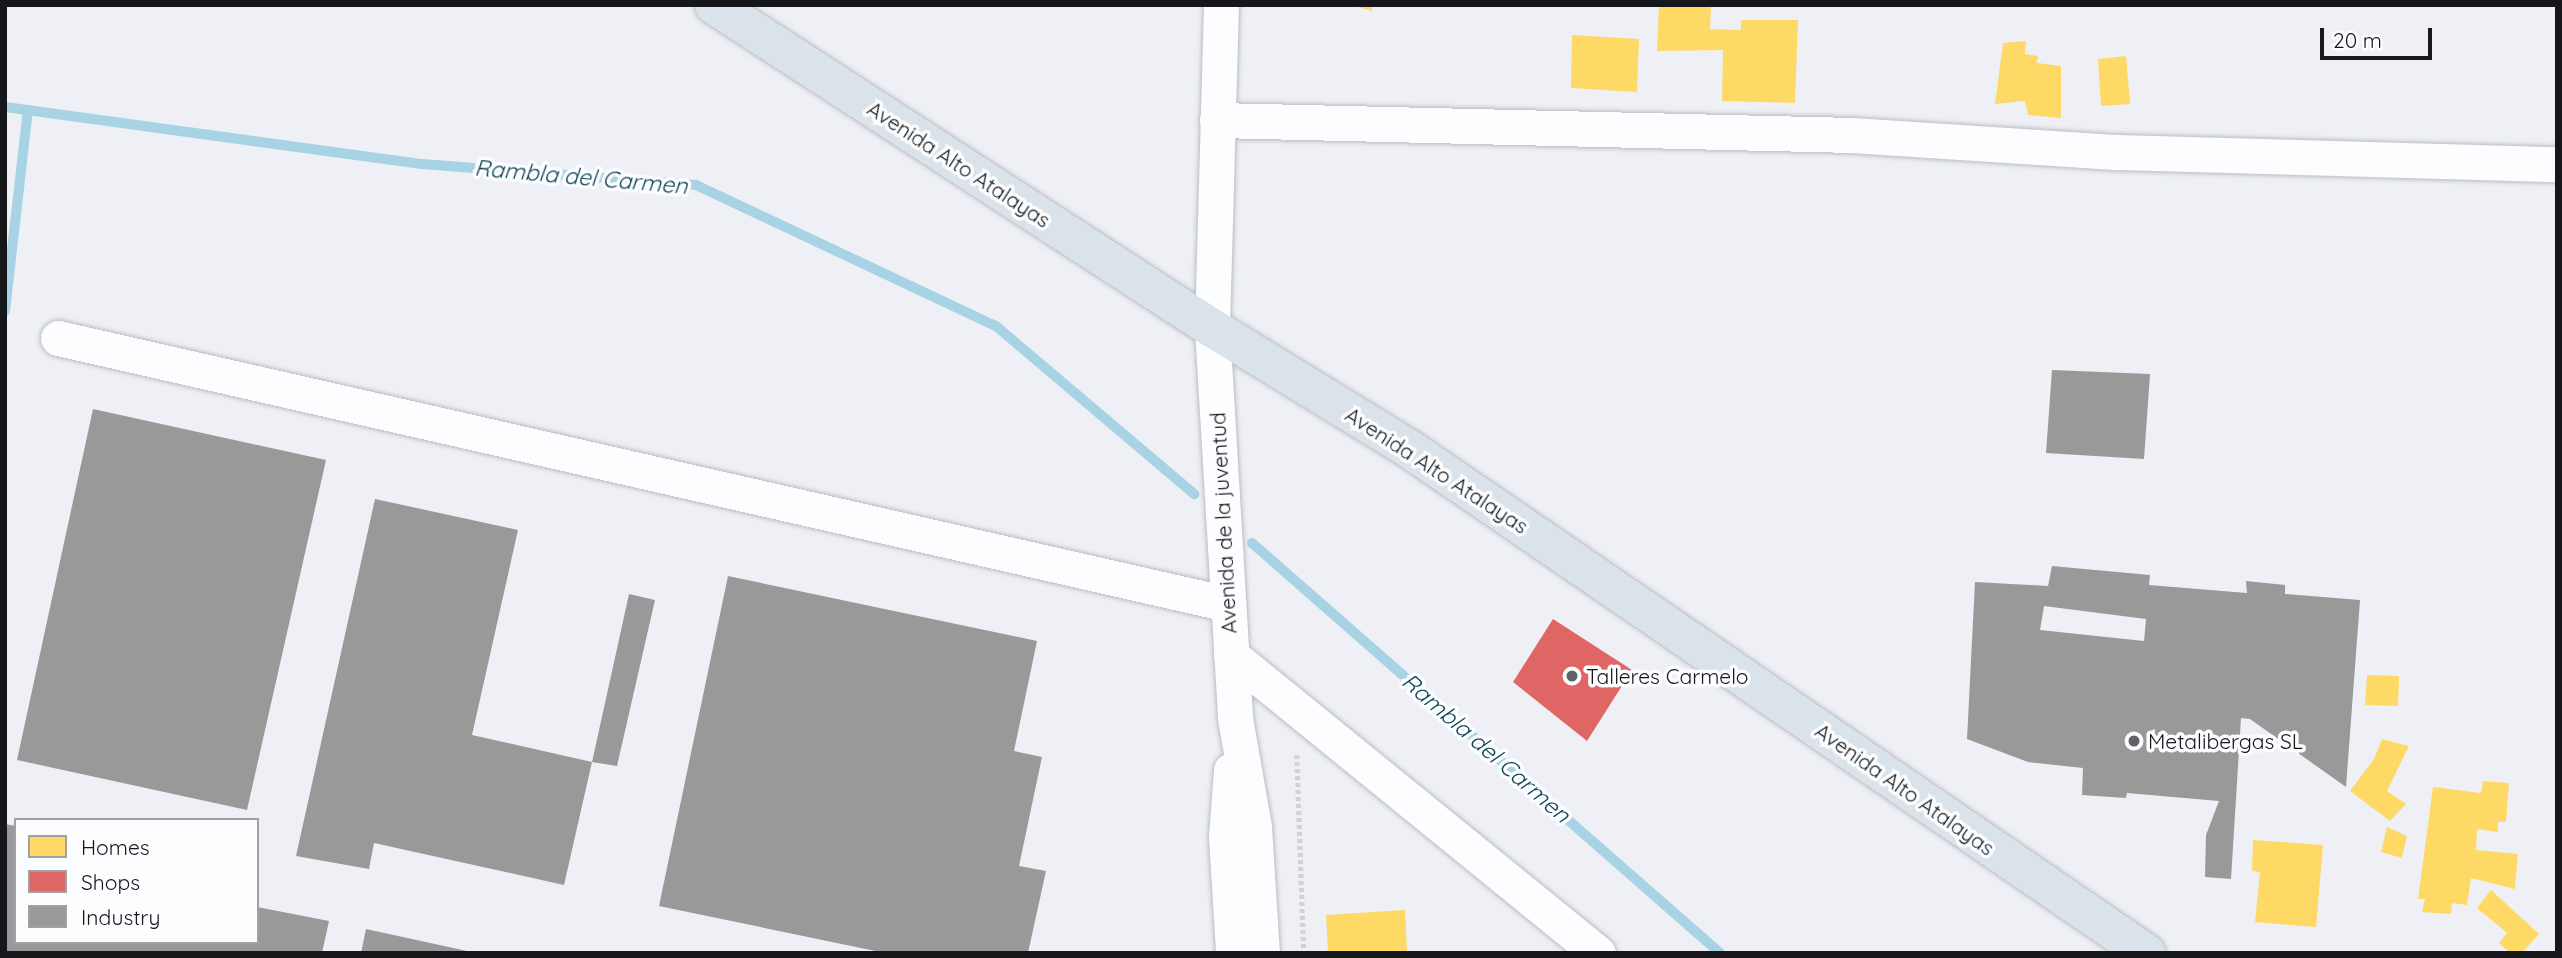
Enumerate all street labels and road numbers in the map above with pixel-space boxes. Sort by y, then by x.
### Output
street label: Avenida Alto Atalayas [863,95,1055,233]
street label: Avenida Alto Atalayas [1341,401,1533,539]
street label: Avenida de la juventud [1205,412,1241,634]
street label: Avenida Alto Atalayas [1811,718,1999,860]

